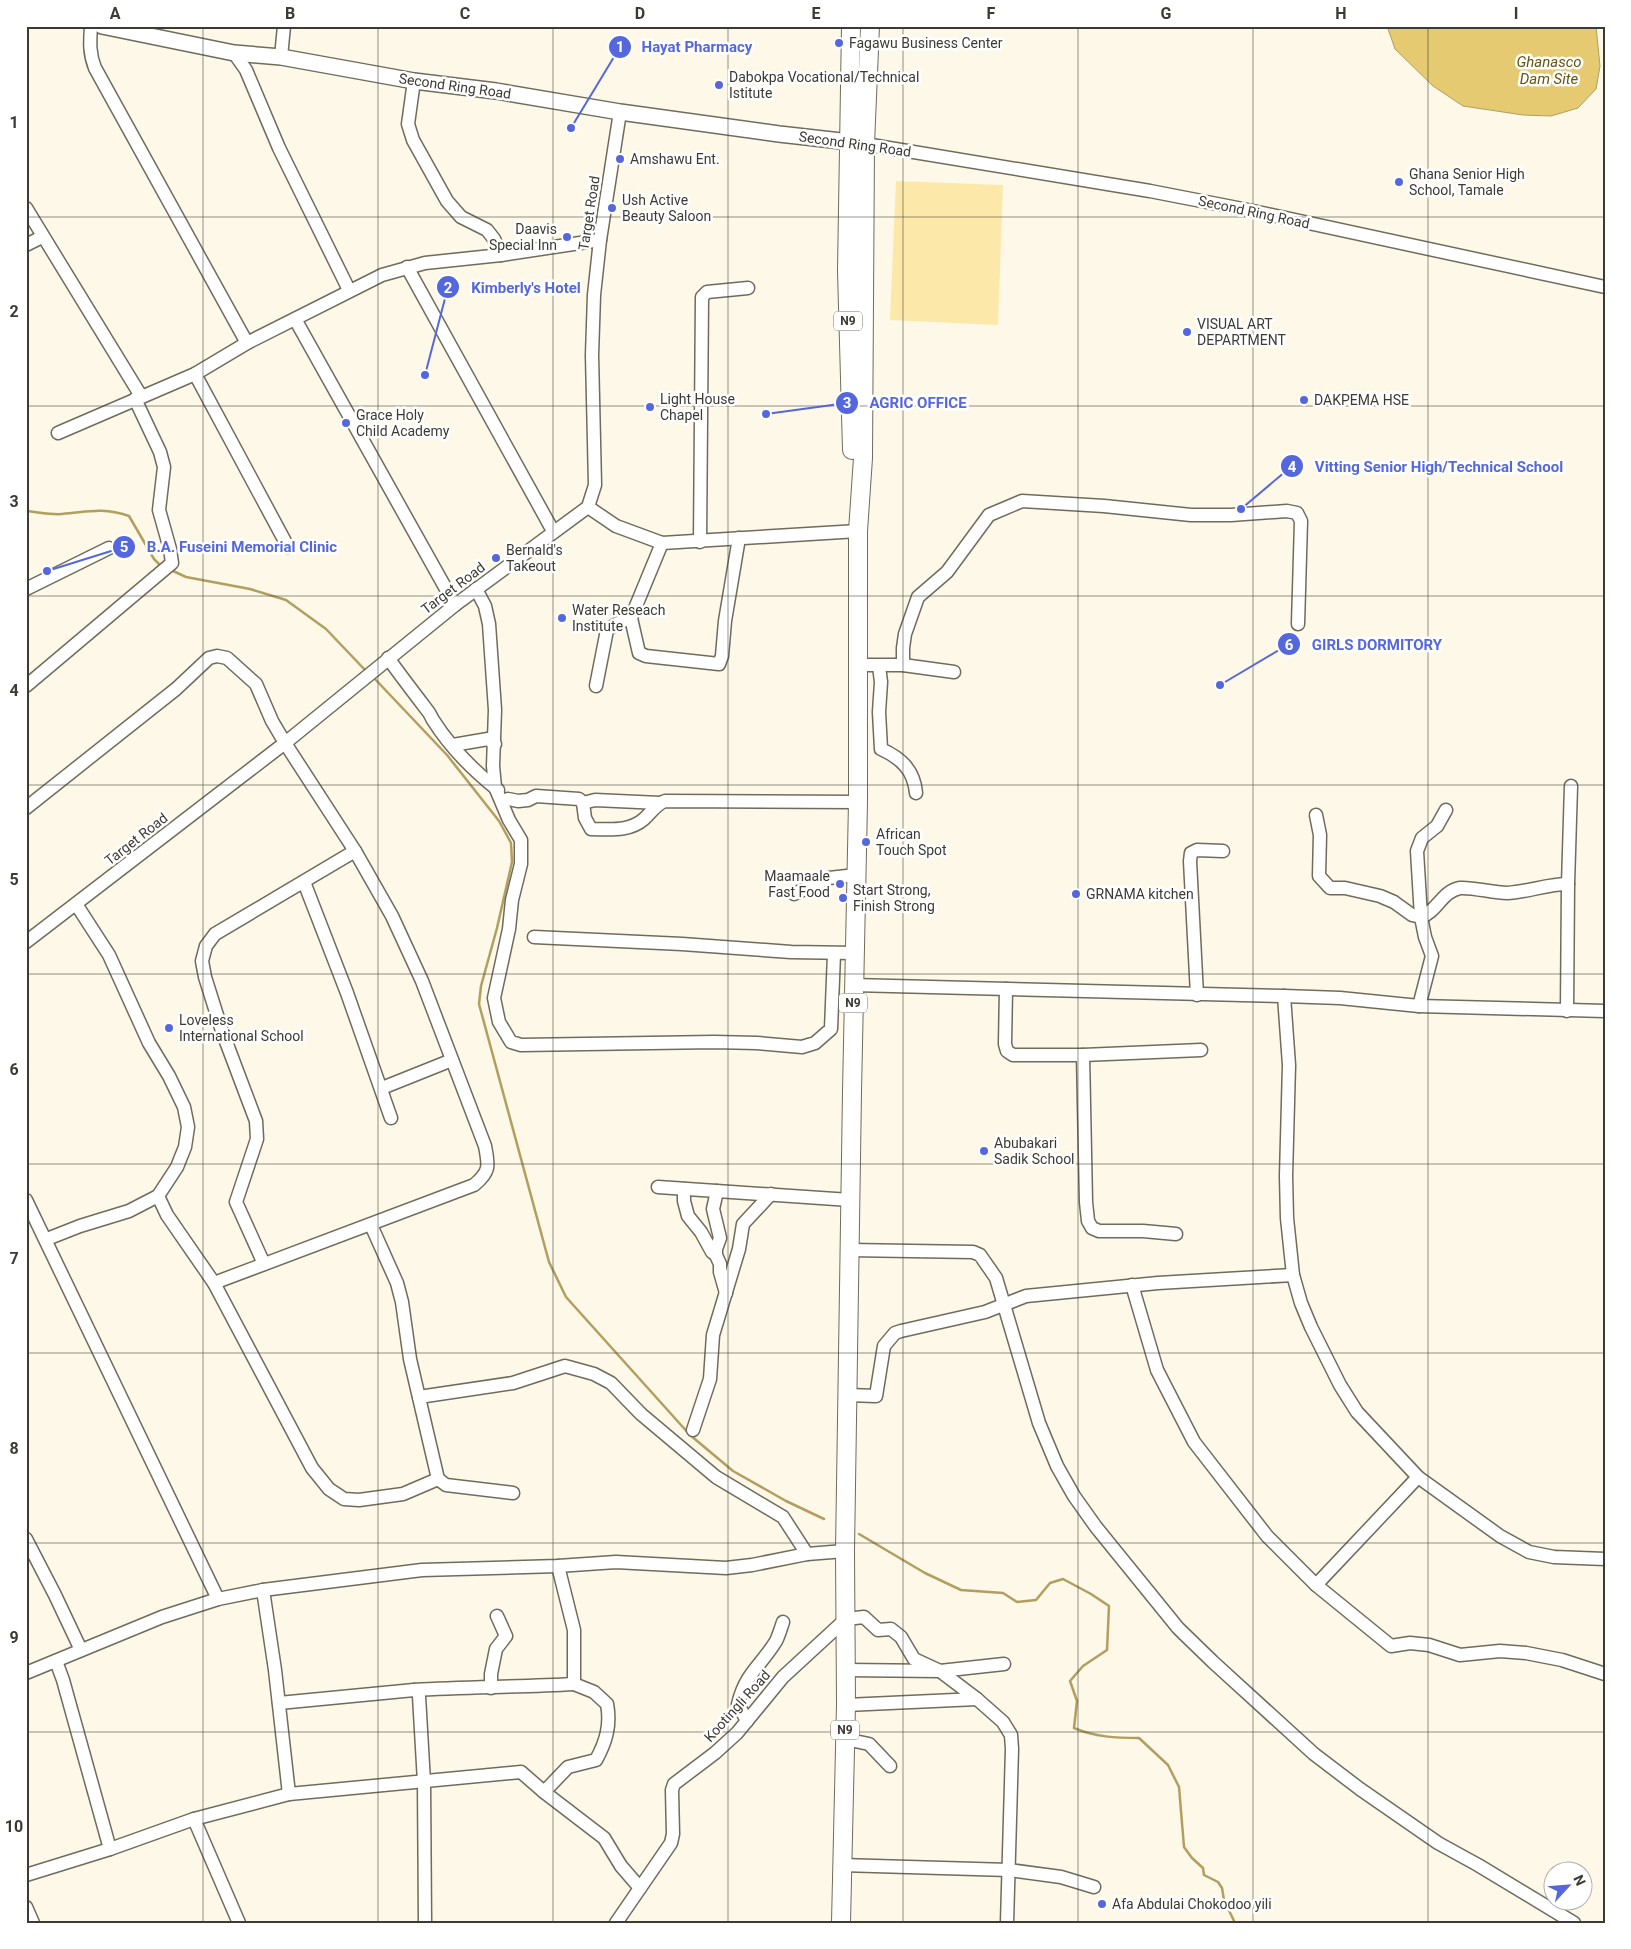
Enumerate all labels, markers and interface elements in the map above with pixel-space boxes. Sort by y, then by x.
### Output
text: A [110,4,121,23]
text: B [285,4,295,23]
text: C [460,4,470,23]
text: D [635,4,645,23]
text: E [812,4,821,23]
text: F [987,4,996,23]
text: G [1161,4,1172,23]
text: H [1335,4,1347,23]
text: I [1514,4,1518,23]
callout: Hayat Pharmacy [607,32,763,62]
place label: Fagawu Business Center [849,35,1003,51]
marker: Fagawu Business Center [833,37,845,49]
text: 1 [616,38,624,56]
text: Hayat Pharmacy [642,38,753,56]
water label: Ghanasco Dam Site [1516,53,1582,88]
place label: Dabokpa Vocational/Technical Istitute [729,69,919,101]
street label: Second Ring Road [398,70,512,102]
marker: Dabokpa Vocational/Technical Istitute [713,79,725,91]
text: 1 [9,113,19,132]
street label: Second Ring Road [798,128,912,160]
place label: Amshawu Ent. [630,151,720,167]
marker: Amshawu Ent. [614,153,626,165]
place label: Ghana Senior High School, Tamale [1409,166,1525,198]
street label: Target Road [575,175,603,251]
marker: Ghana Senior High School, Tamale [1393,176,1405,188]
place label: Ush Active Beauty Saloon [622,192,711,224]
street label: Second Ring Road [1197,192,1311,232]
marker: Ush Active Beauty Saloon [606,202,618,214]
place label: Daavis Special Inn [489,221,557,253]
marker: Daavis Special Inn [561,231,573,243]
callout: Kimberly's Hotel [436,272,590,302]
text: 2 [444,279,453,297]
text: Kimberly's Hotel [471,279,581,297]
text: 2 [9,302,19,321]
road number: N9 [834,312,862,331]
place label: VISUAL ART DEPARTMENT [1197,316,1287,348]
marker: VISUAL ART DEPARTMENT [1181,326,1193,338]
callout: AGRIC OFFICE [834,388,977,418]
place label: Light House Chapel [660,391,735,423]
place label: DAKPEMA HSE [1314,392,1409,408]
text: 3 [843,394,851,412]
text: AGRIC OFFICE [869,394,967,412]
marker: DAKPEMA HSE [1298,394,1310,406]
marker: Light House Chapel [644,401,656,413]
place label: Grace Holy Child Academy [356,407,450,439]
marker: Grace Holy Child Academy [340,417,352,429]
callout: Vitting Senior High/Technical School [1280,451,1573,481]
text: 4 [1288,458,1297,476]
text: Vitting Senior High/Technical School [1315,458,1563,476]
text: 3 [9,492,19,511]
callout: B.A. Fuseini Memorial Clinic [112,532,347,562]
text: 5 [120,538,128,556]
text: B.A. Fuseini Memorial Clinic [147,538,337,556]
place label: Bernald's Takeout [506,542,563,574]
marker: Bernald's Takeout [490,552,502,564]
street label: Target Road [418,559,488,617]
place label: Water Reseach Institute [572,602,665,634]
marker: Water Reseach Institute [556,612,568,624]
callout: GIRLS DORMITORY [1277,629,1452,659]
text: 6 [1285,636,1294,654]
text: GIRLS DORMITORY [1312,636,1443,654]
text: 4 [9,681,19,700]
street label: Target Road [101,810,171,868]
place label: African Touch Spot [876,826,947,858]
marker: African Touch Spot [860,836,872,848]
place label: Maamaale Fast Food [764,868,830,900]
text: 5 [9,870,19,889]
marker: Maamaale Fast Food [834,878,846,890]
place label: Start Strong, Finish Strong [853,882,935,914]
place label: GRNAMA kitchen [1086,886,1194,902]
marker: GRNAMA kitchen [1070,888,1082,900]
marker: Start Strong, Finish Strong [837,892,849,904]
road number: N9 [839,994,867,1012]
place label: Loveless International School [179,1012,304,1044]
marker: Loveless International School [163,1022,175,1034]
text: 6 [9,1060,19,1079]
place label: Abubakari Sadik School [994,1135,1075,1167]
marker: Abubakari Sadik School [978,1145,990,1157]
text: 7 [9,1249,19,1268]
text: 8 [9,1439,19,1458]
text: 9 [9,1628,19,1647]
street label: Kootingli Road [701,1667,773,1745]
road number: N9 [831,1720,859,1740]
text: 10 [5,1817,23,1836]
north arrow [1544,1862,1594,1912]
text: N [1570,1872,1589,1888]
place label: Afa Abdulai Chokodoo yili [1112,1896,1272,1912]
marker: Afa Abdulai Chokodoo yili [1096,1898,1108,1910]

